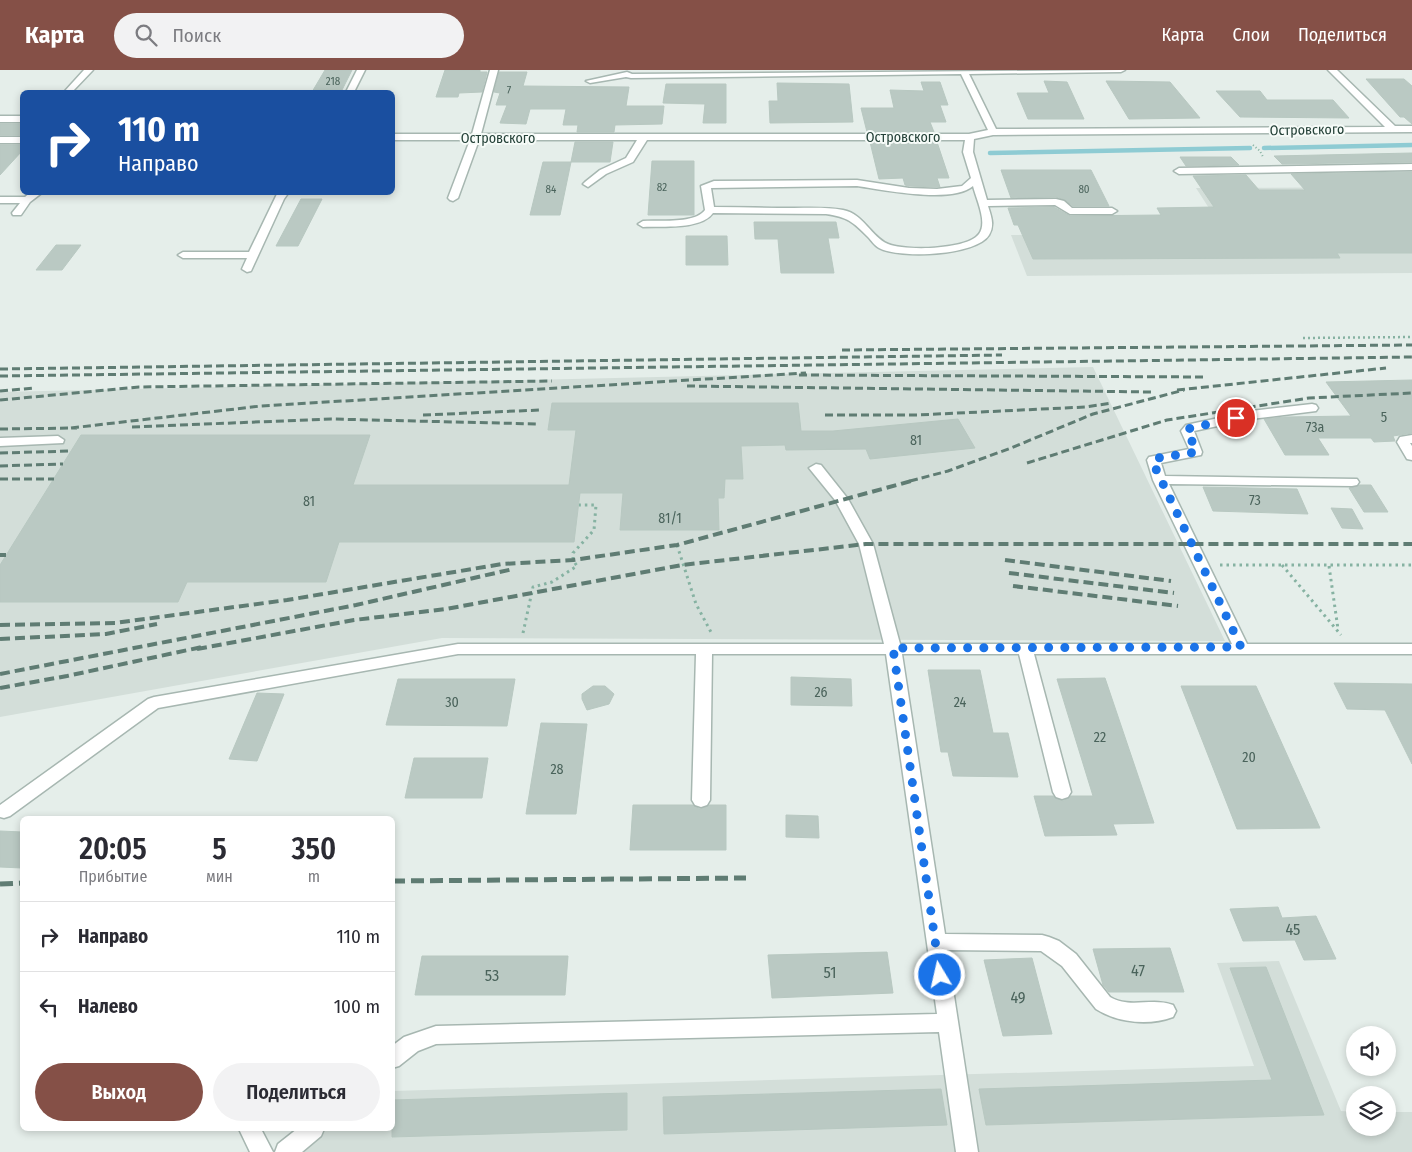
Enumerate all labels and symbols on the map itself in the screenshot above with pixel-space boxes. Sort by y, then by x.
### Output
house number: 218 [326,75,341,88]
house number: 7 [507,84,512,97]
street label: Островского [1270,121,1344,139]
street label: Островского [866,129,940,146]
street label: Островского [461,130,535,147]
house number: 82 [657,181,667,194]
house number: 84 [546,183,557,196]
house number: 80 [1078,183,1090,196]
pin [1215,397,1257,439]
house number: 5 [1381,409,1387,426]
house number: 73а [1306,419,1325,436]
house number: 81 [910,432,922,449]
house number: 73 [1249,492,1261,509]
house number: 81 [303,493,315,510]
house number: 81/1 [658,510,682,527]
house number: 26 [814,684,828,701]
house number: 30 [445,694,459,711]
house number: 24 [954,694,967,711]
house number: 22 [1094,729,1106,746]
house number: 20 [1242,749,1256,766]
house number: 28 [550,761,564,778]
house number: 45 [1286,920,1300,939]
position arrow [913,948,965,1000]
house number: 47 [1131,961,1145,980]
house number: 51 [824,963,836,982]
house number: 53 [485,966,499,985]
house number: 49 [1010,988,1026,1007]

